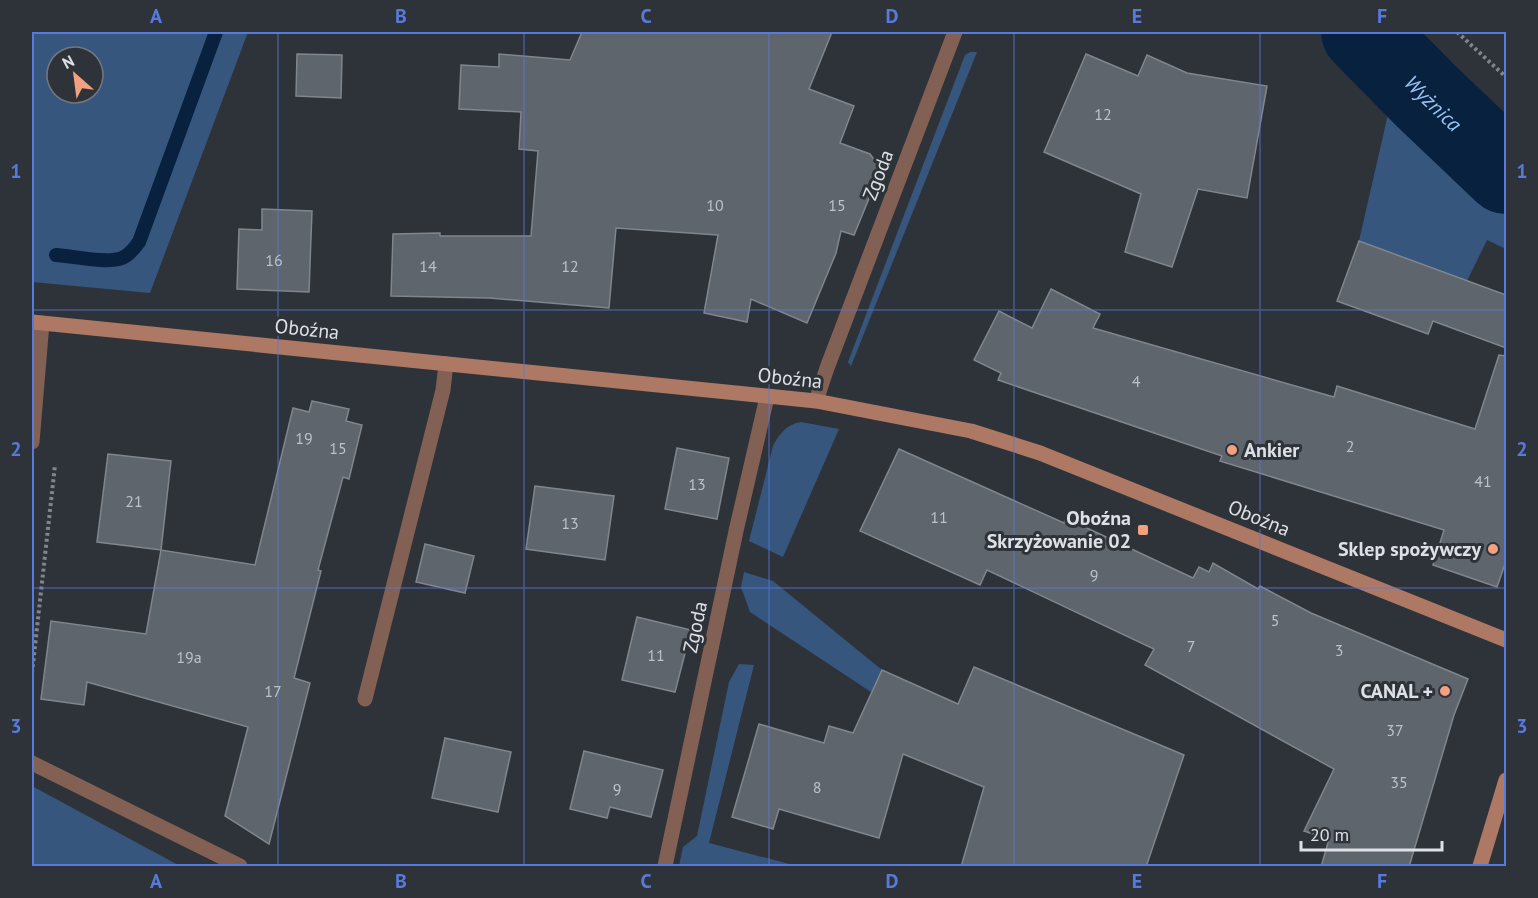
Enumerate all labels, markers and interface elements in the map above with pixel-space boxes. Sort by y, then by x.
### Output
text: A [150,3,163,29]
text: B [395,3,407,29]
text: C [640,3,652,29]
text: D [886,3,899,29]
text: E [1132,3,1142,29]
text: F [1377,3,1387,29]
north arrow [45,45,105,105]
text: N [59,50,77,73]
water label: Wyżnica [1399,69,1468,137]
house number: 12 [1094,104,1112,124]
street label: Zgoda [857,146,899,204]
text: 1 [10,158,22,184]
text: 1 [1516,158,1528,184]
house number: 10 [706,195,724,215]
house number: 15 [828,195,846,215]
house number: 16 [265,250,283,270]
house number: 14 [419,256,437,276]
house number: 12 [561,256,579,276]
street label: Oboźna [273,313,341,345]
street label: Oboźna [756,362,824,394]
house number: 4 [1132,371,1141,391]
house number: 19 [295,428,313,448]
text: 2 [10,436,22,462]
house number: 2 [1346,436,1354,456]
text: 2 [1516,436,1528,462]
place label: Ankier [1244,437,1299,463]
house number: 15 [329,438,347,458]
marker: Ankier [1225,443,1239,457]
house number: 41 [1474,471,1492,491]
house number: 13 [688,474,706,494]
house number: 21 [125,491,143,511]
street label: Oboźna [1224,494,1294,542]
place label: Oboźna Skrzyżowanie 02 [987,505,1131,554]
house number: 11 [930,507,948,527]
house number: 13 [561,513,579,533]
marker: Oboźna Skrzyżowanie 02 [1136,523,1150,537]
place label: Sklep spożywczy [1338,536,1481,562]
marker: Sklep spożywczy [1486,542,1500,556]
house number: 9 [1090,565,1098,585]
street label: Zgoda [677,599,713,655]
house number: 5 [1271,610,1279,630]
house number: 7 [1187,636,1195,656]
house number: 3 [1335,640,1343,660]
house number: 11 [647,645,665,665]
house number: 19a [176,647,202,667]
place label: CANAL + [1361,678,1433,704]
house number: 17 [264,681,282,701]
marker: CANAL + [1438,684,1452,698]
text: 3 [10,713,22,739]
text: 3 [1516,713,1528,739]
house number: 37 [1386,720,1404,740]
house number: 35 [1390,772,1408,792]
house number: 8 [813,777,821,797]
house number: 9 [613,779,621,799]
scale bar [1301,814,1442,852]
text: 20 m [1310,823,1349,846]
text: A [150,868,163,894]
text: B [395,868,407,894]
text: C [640,868,652,894]
text: D [886,868,899,894]
text: E [1132,868,1142,894]
text: F [1377,868,1387,894]

